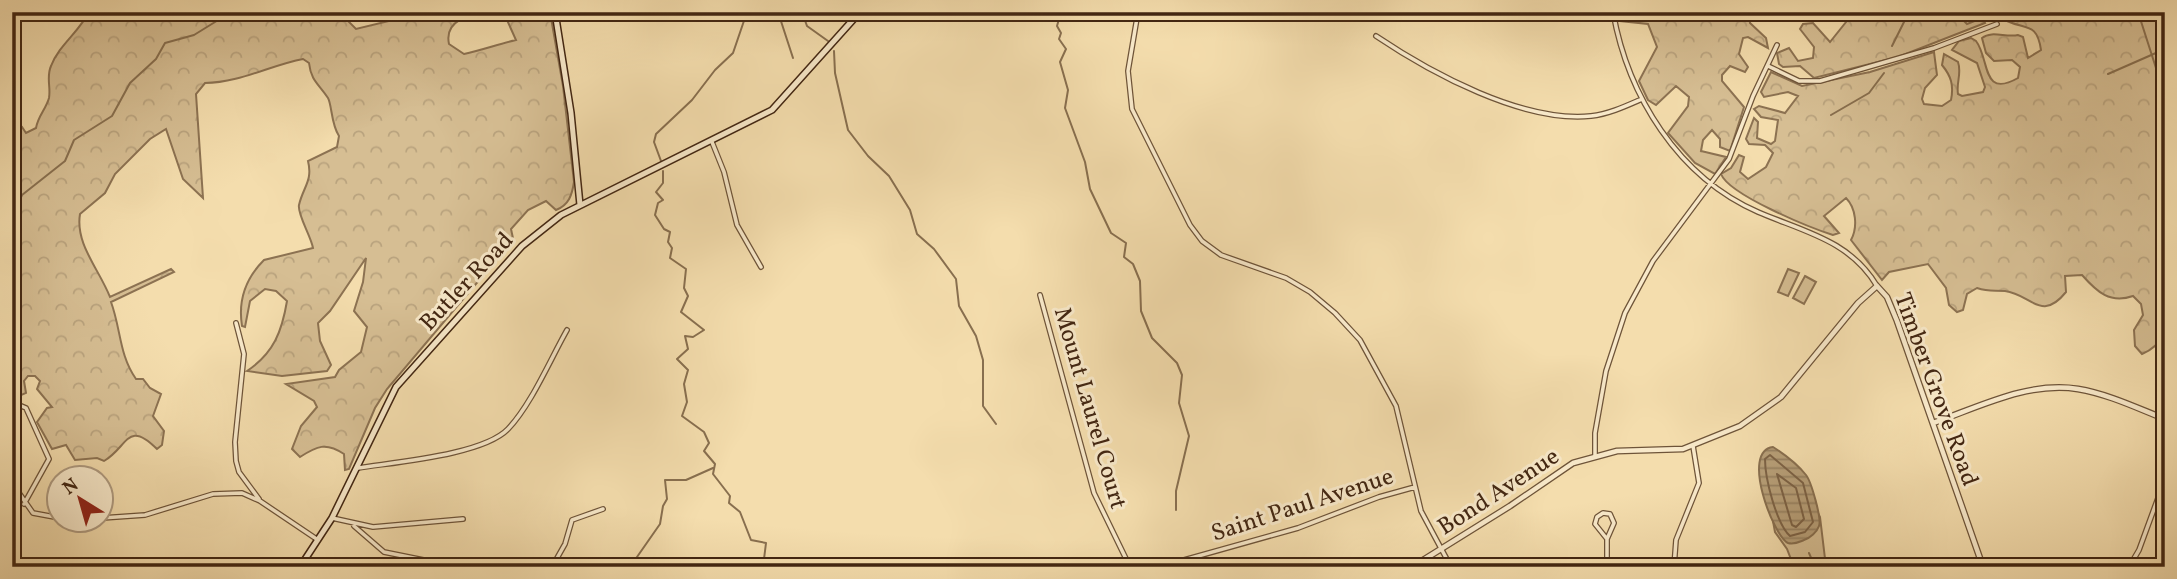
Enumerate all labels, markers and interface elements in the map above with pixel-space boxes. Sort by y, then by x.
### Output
street label: Butler Road [413,225,522,339]
street label: Timber Grove Road [1884,288,1986,491]
street label: Mount Laurel Court [1044,304,1134,513]
street label: Bond Avenue [1432,441,1567,545]
street label: Saint Paul Avenue [1207,460,1398,551]
north arrow [46,463,116,534]
text: N [58,472,84,502]

